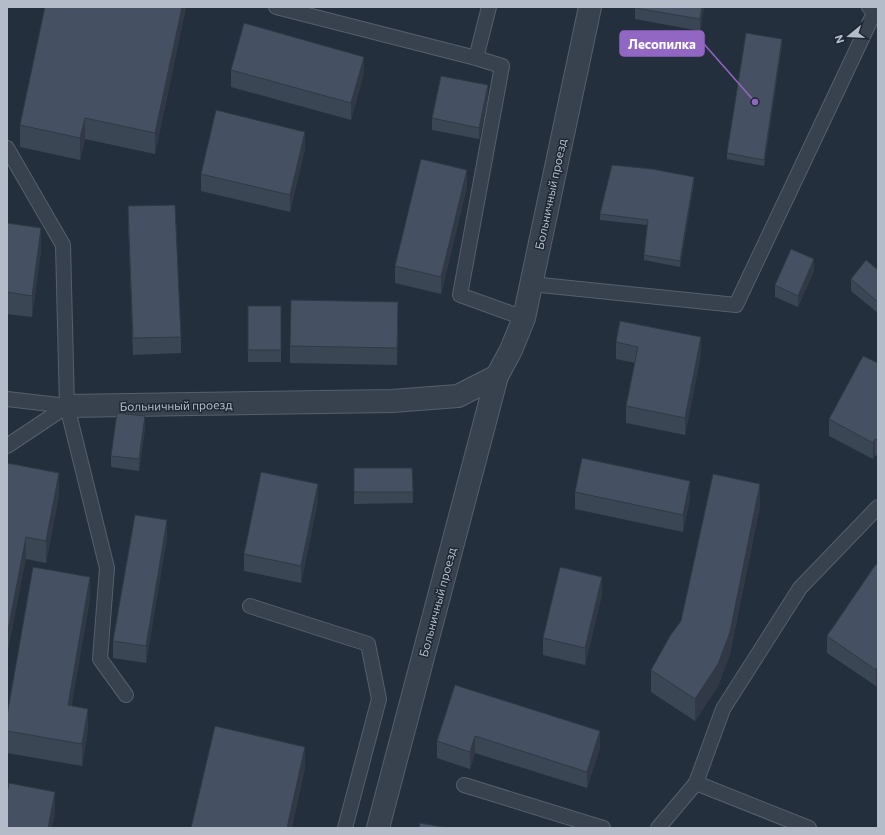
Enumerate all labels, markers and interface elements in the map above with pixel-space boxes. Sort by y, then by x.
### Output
north arrow [829,16,869,56]
callout: Лесопилка [620,31,704,56]
text: N [832,33,846,45]
text: Лесопилка [628,36,696,52]
street label: Больничный проезд [531,137,569,251]
street label: Больничный проезд [120,397,232,413]
street label: Больничный проезд [416,546,458,658]

